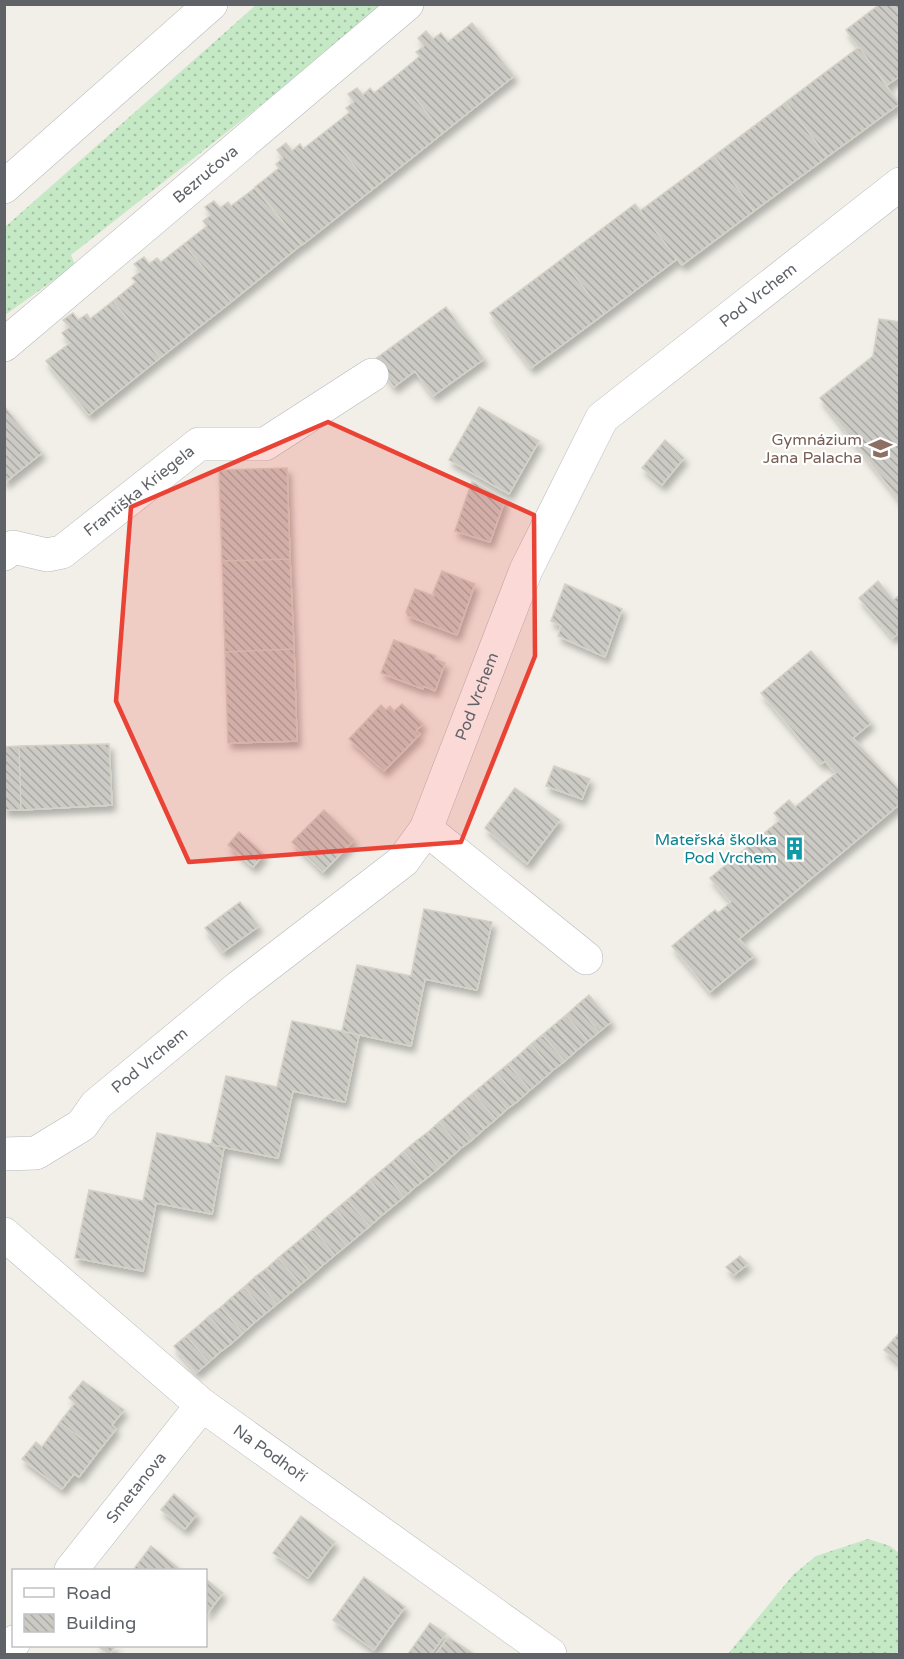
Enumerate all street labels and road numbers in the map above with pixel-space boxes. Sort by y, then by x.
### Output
street label: Bezručova [169,141,242,208]
street label: Pod Vrchem [715,259,801,332]
street label: Františka Kriegela [80,441,199,541]
street label: Pod Vrchem [451,650,503,743]
street label: Pod Vrchem [108,1023,192,1098]
street label: Na Podhoří [229,1420,311,1487]
street label: Smetanova [102,1448,171,1527]

